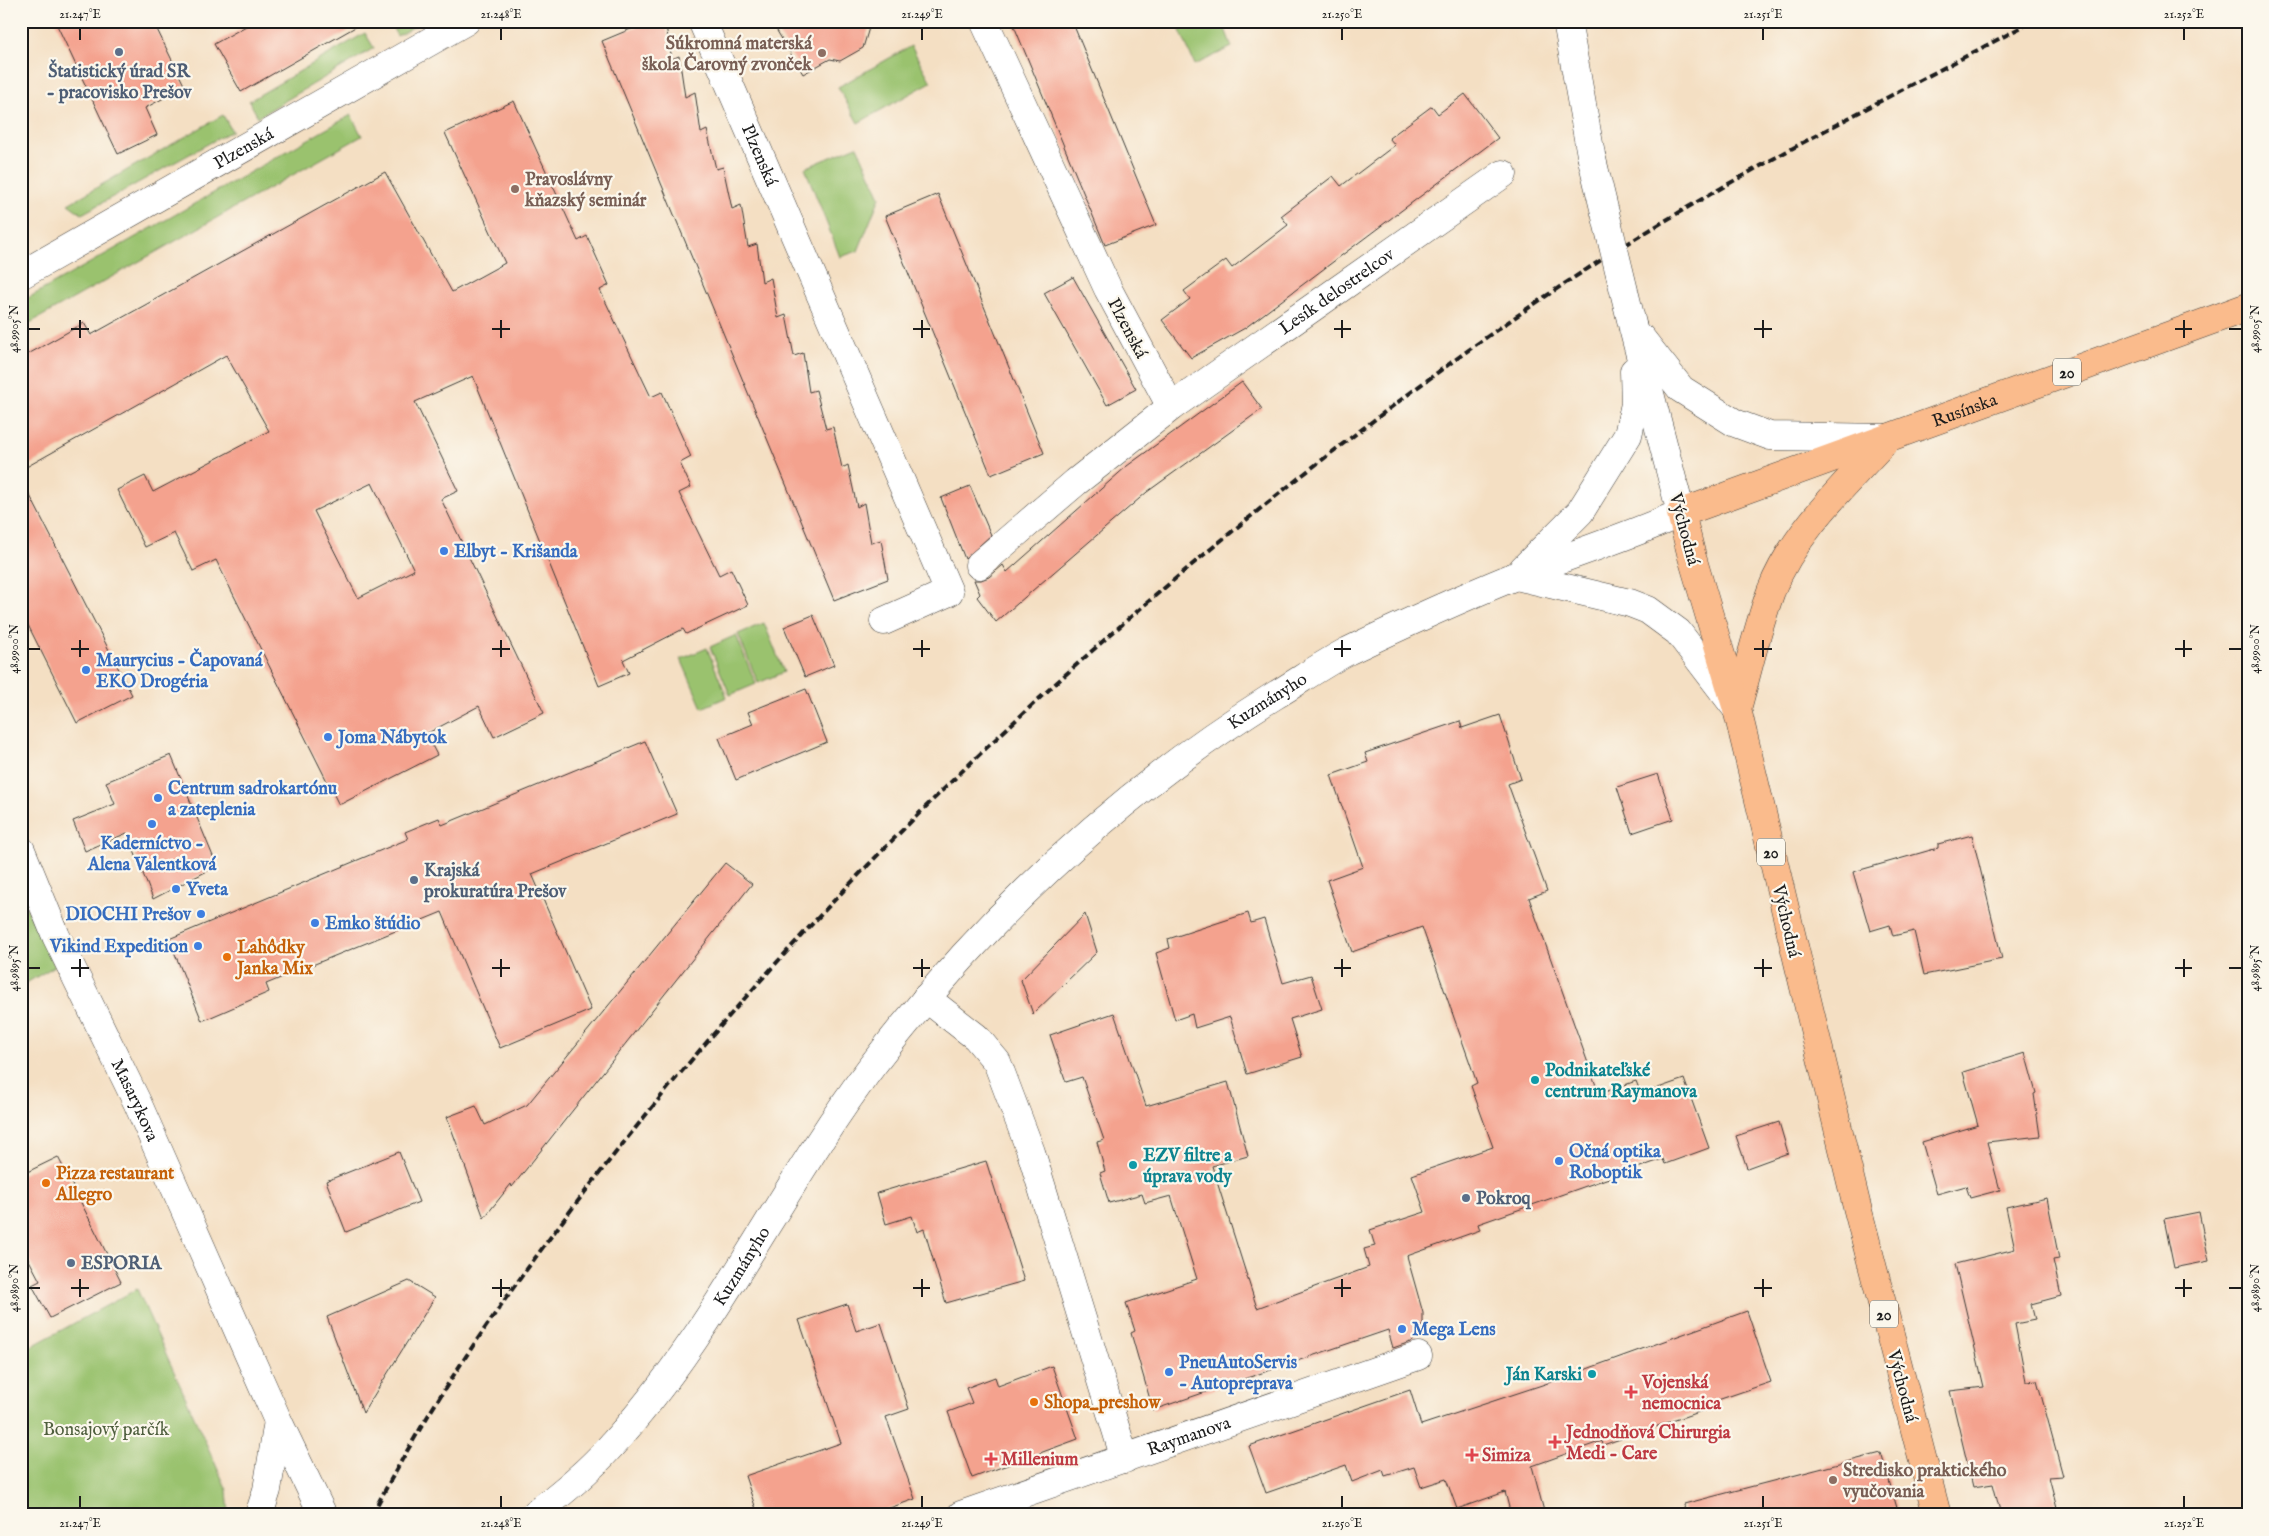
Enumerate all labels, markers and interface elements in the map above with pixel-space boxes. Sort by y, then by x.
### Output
text: 21.247°E [59,7,101,22]
text: 21.248°E [480,7,522,22]
text: 21.249°E [901,7,943,22]
text: 21.250°E [1322,7,1362,22]
text: 21.251°E [1743,7,1783,22]
text: 21.252°E [2164,7,2204,22]
place label: Súkromná materská škola Čarovný zvonček [642,33,813,77]
marker: Štatistický úrad SR - pracovisko Prešov [113,46,125,58]
marker: Súkromná materská škola Čarovný zvonček [816,47,828,59]
place label: Štatistický úrad SR - pracovisko Prešov [47,59,192,105]
street label: Plzenská [735,121,782,190]
street label: Plzenská [210,123,278,176]
place label: Pravoslávny kňazský seminár [524,169,647,213]
marker: Pravoslávny kňazský seminár [509,183,521,195]
street label: Lesík delostrelcov [1275,243,1400,341]
street label: Plzenská [1101,294,1152,363]
text: 48.9905°N [7,304,22,353]
text: 48.9905°N [2248,304,2263,353]
road number: 20 [2053,358,2081,386]
street label: Rusínska [1929,389,2001,434]
street label: Východná [1663,490,1704,568]
place label: Elbyt - Krišanda [454,541,579,564]
marker: Elbyt - Krišanda [438,545,450,557]
text: 48.9900°N [7,624,22,674]
text: 48.9900°N [2248,624,2263,674]
place label: Maurycius - Čapovaná EKO Drogéria [96,648,264,694]
marker: Maurycius - Čapovaná EKO Drogéria [80,664,92,676]
street label: Kuzmányho [1224,668,1312,736]
place label: Joma Nábytok [336,727,448,750]
marker: Joma Nábytok [322,731,334,743]
place label: Centrum sadrokartónu a zateplenia [168,778,338,822]
marker: Centrum sadrokartónu a zateplenia [152,792,164,804]
marker: Kaderníctvo - Alena Valentková [146,818,158,830]
place label: Kaderníctvo - Alena Valentková [87,833,217,877]
road number: 20 [1757,839,1785,866]
place label: Krajská prokuratúra Prešov [423,860,567,904]
marker: Krajská prokuratúra Prešov [408,874,420,886]
place label: Yveta [186,879,229,902]
street label: Východná [1766,882,1805,960]
marker: Yveta [170,883,182,895]
place label: DIOCHI Prešov [65,904,192,927]
marker: DIOCHI Prešov [195,908,207,920]
place label: Emko štúdio [325,913,421,936]
marker: Emko štúdio [309,917,321,929]
place label: Vikind Expedition [49,936,188,959]
place label: Lahôdky Janka Mix [235,937,313,981]
marker: Vikind Expedition [192,940,204,952]
text: 48.9895°N [7,944,22,991]
text: 48.9895°N [2248,944,2263,991]
marker: Lahôdky Janka Mix [221,951,233,963]
street label: Masarykova [105,1055,163,1146]
place label: Podnikateľské centrum Raymanova [1545,1060,1698,1104]
marker: Podnikateľské centrum Raymanova [1529,1074,1541,1086]
place label: Očná optika Roboptik [1569,1141,1662,1185]
place label: EZV filtre a úprava vody [1143,1145,1233,1189]
marker: Očná optika Roboptik [1553,1155,1565,1167]
marker: EZV filtre a úprava vody [1127,1159,1139,1171]
place label: Pizza restaurant Allegro [55,1163,175,1207]
marker: Pizza restaurant Allegro [40,1177,52,1189]
place label: Pokroq [1476,1188,1532,1211]
marker: Pokroq [1460,1192,1472,1204]
street label: Kuzmányho [709,1223,776,1311]
place label: ESPORIA [81,1253,162,1276]
marker: ESPORIA [65,1257,77,1269]
text: 48.9890°N [7,1263,22,1312]
text: 48.9890°N [2248,1263,2263,1312]
road number: 20 [1870,1300,1898,1328]
place label: Mega Lens [1412,1319,1496,1342]
marker: Mega Lens [1396,1323,1408,1335]
street label: Východná [1881,1347,1922,1425]
place label: PneuAutoServis - Autopreprava [1179,1352,1298,1396]
place label: Ján Karski [1504,1364,1582,1387]
marker: PneuAutoServis - Autopreprava [1163,1366,1175,1378]
marker: Ján Karski [1586,1368,1598,1380]
place label: Vojenská nemocnica [1641,1372,1722,1416]
marker: Vojenská nemocnica [1624,1385,1638,1399]
place label: Shopa_preshow [1044,1392,1161,1415]
marker: Shopa_preshow [1028,1396,1040,1408]
street label: Raymanova [1144,1412,1234,1462]
park label: Bonsajový parčík [43,1419,169,1442]
place label: Jednodňová Chirurgia Medi - Care [1564,1422,1732,1466]
marker: Jednodňová Chirurgia Medi - Care [1548,1435,1562,1449]
place label: Simiza [1482,1445,1532,1468]
place label: Millenium [1001,1449,1078,1472]
marker: Simiza [1466,1449,1478,1461]
marker: Millenium [985,1453,997,1465]
place label: Stredisko praktického vyučovania [1842,1460,2007,1504]
marker: Stredisko praktického vyučovania [1827,1474,1839,1486]
text: 21.247°E [59,1516,101,1531]
text: 21.248°E [480,1516,522,1531]
text: 21.249°E [901,1516,943,1531]
text: 21.250°E [1322,1516,1362,1531]
text: 21.251°E [1743,1516,1783,1531]
text: 21.252°E [2164,1516,2204,1531]

